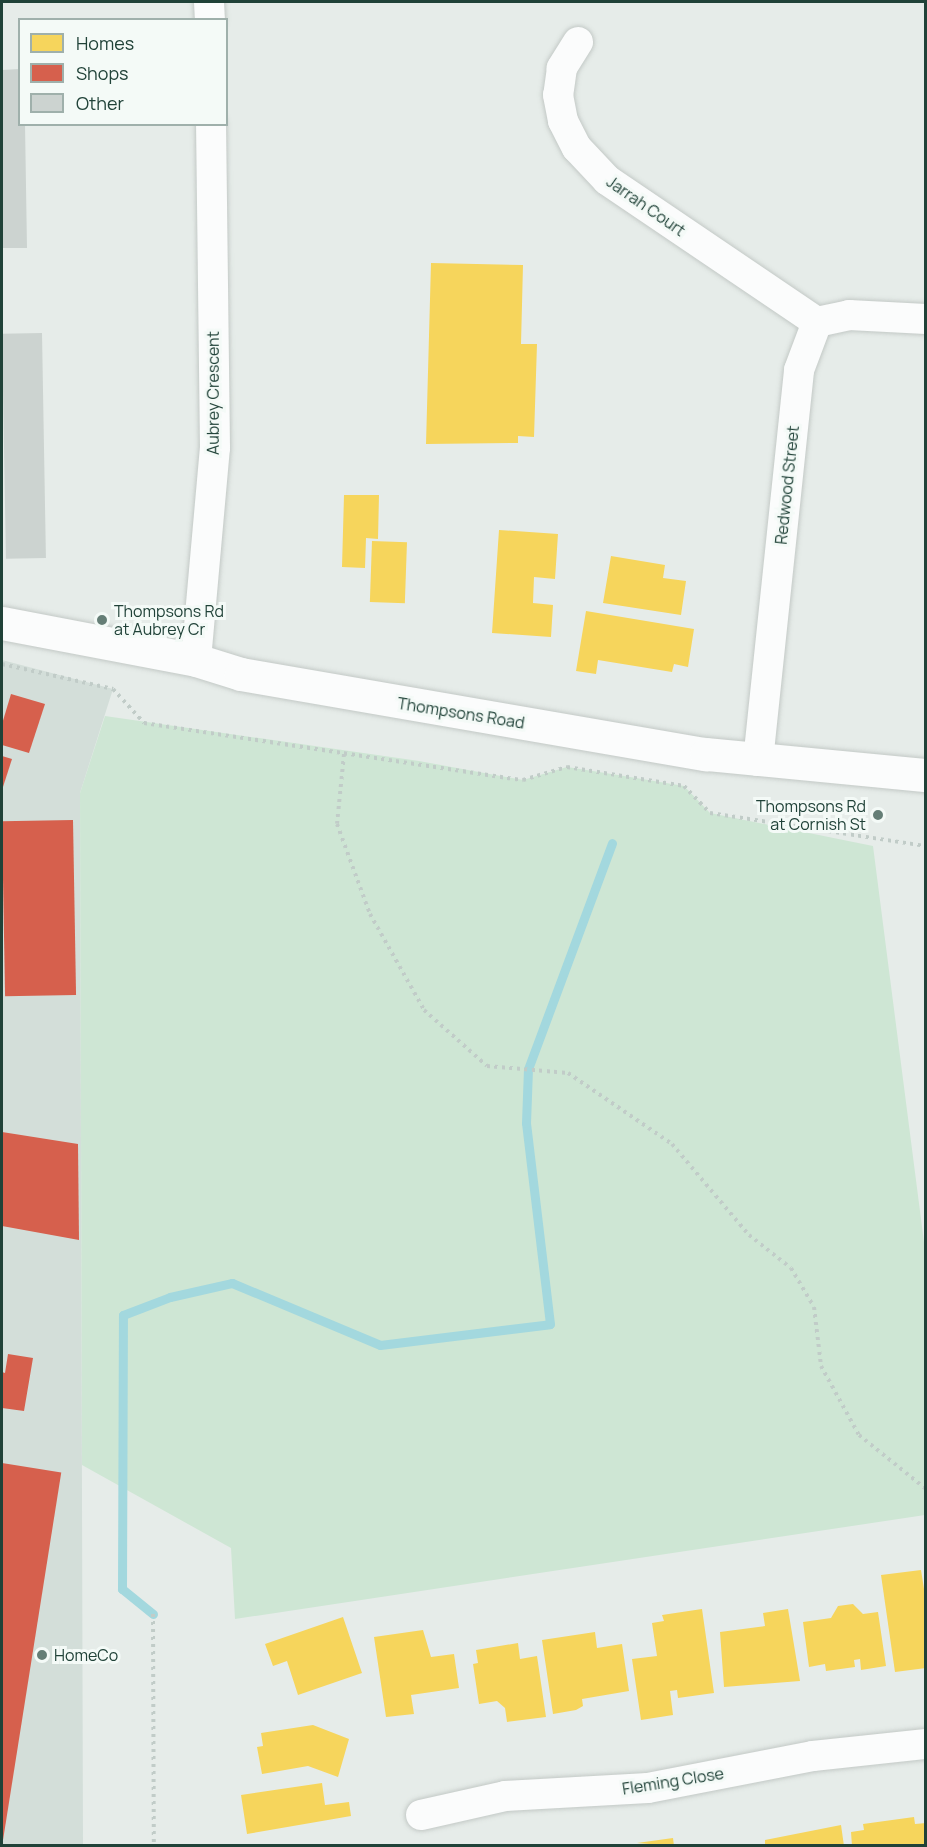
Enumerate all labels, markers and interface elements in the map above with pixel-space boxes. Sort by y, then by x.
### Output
legend [18,18,228,126]
text: Homes [76,31,134,55]
text: Shops [76,61,128,85]
text: Other [76,91,124,115]
street label: Jarrah Court [603,172,689,240]
street label: Aubrey Crescent [203,331,223,455]
street label: Redwood Street [771,425,803,545]
place label: Thompsons Rd at Aubrey Cr [114,601,224,639]
marker: Thompsons Rd at Aubrey Cr [95,613,109,627]
street label: Thompsons Road [396,693,526,733]
place label: Thompsons Rd at Cornish St [756,796,866,834]
marker: Thompsons Rd at Cornish St [871,808,885,822]
place label: HomeCo [54,1645,118,1665]
marker: HomeCo [35,1648,49,1662]
street label: Fleming Close [621,1763,725,1799]

